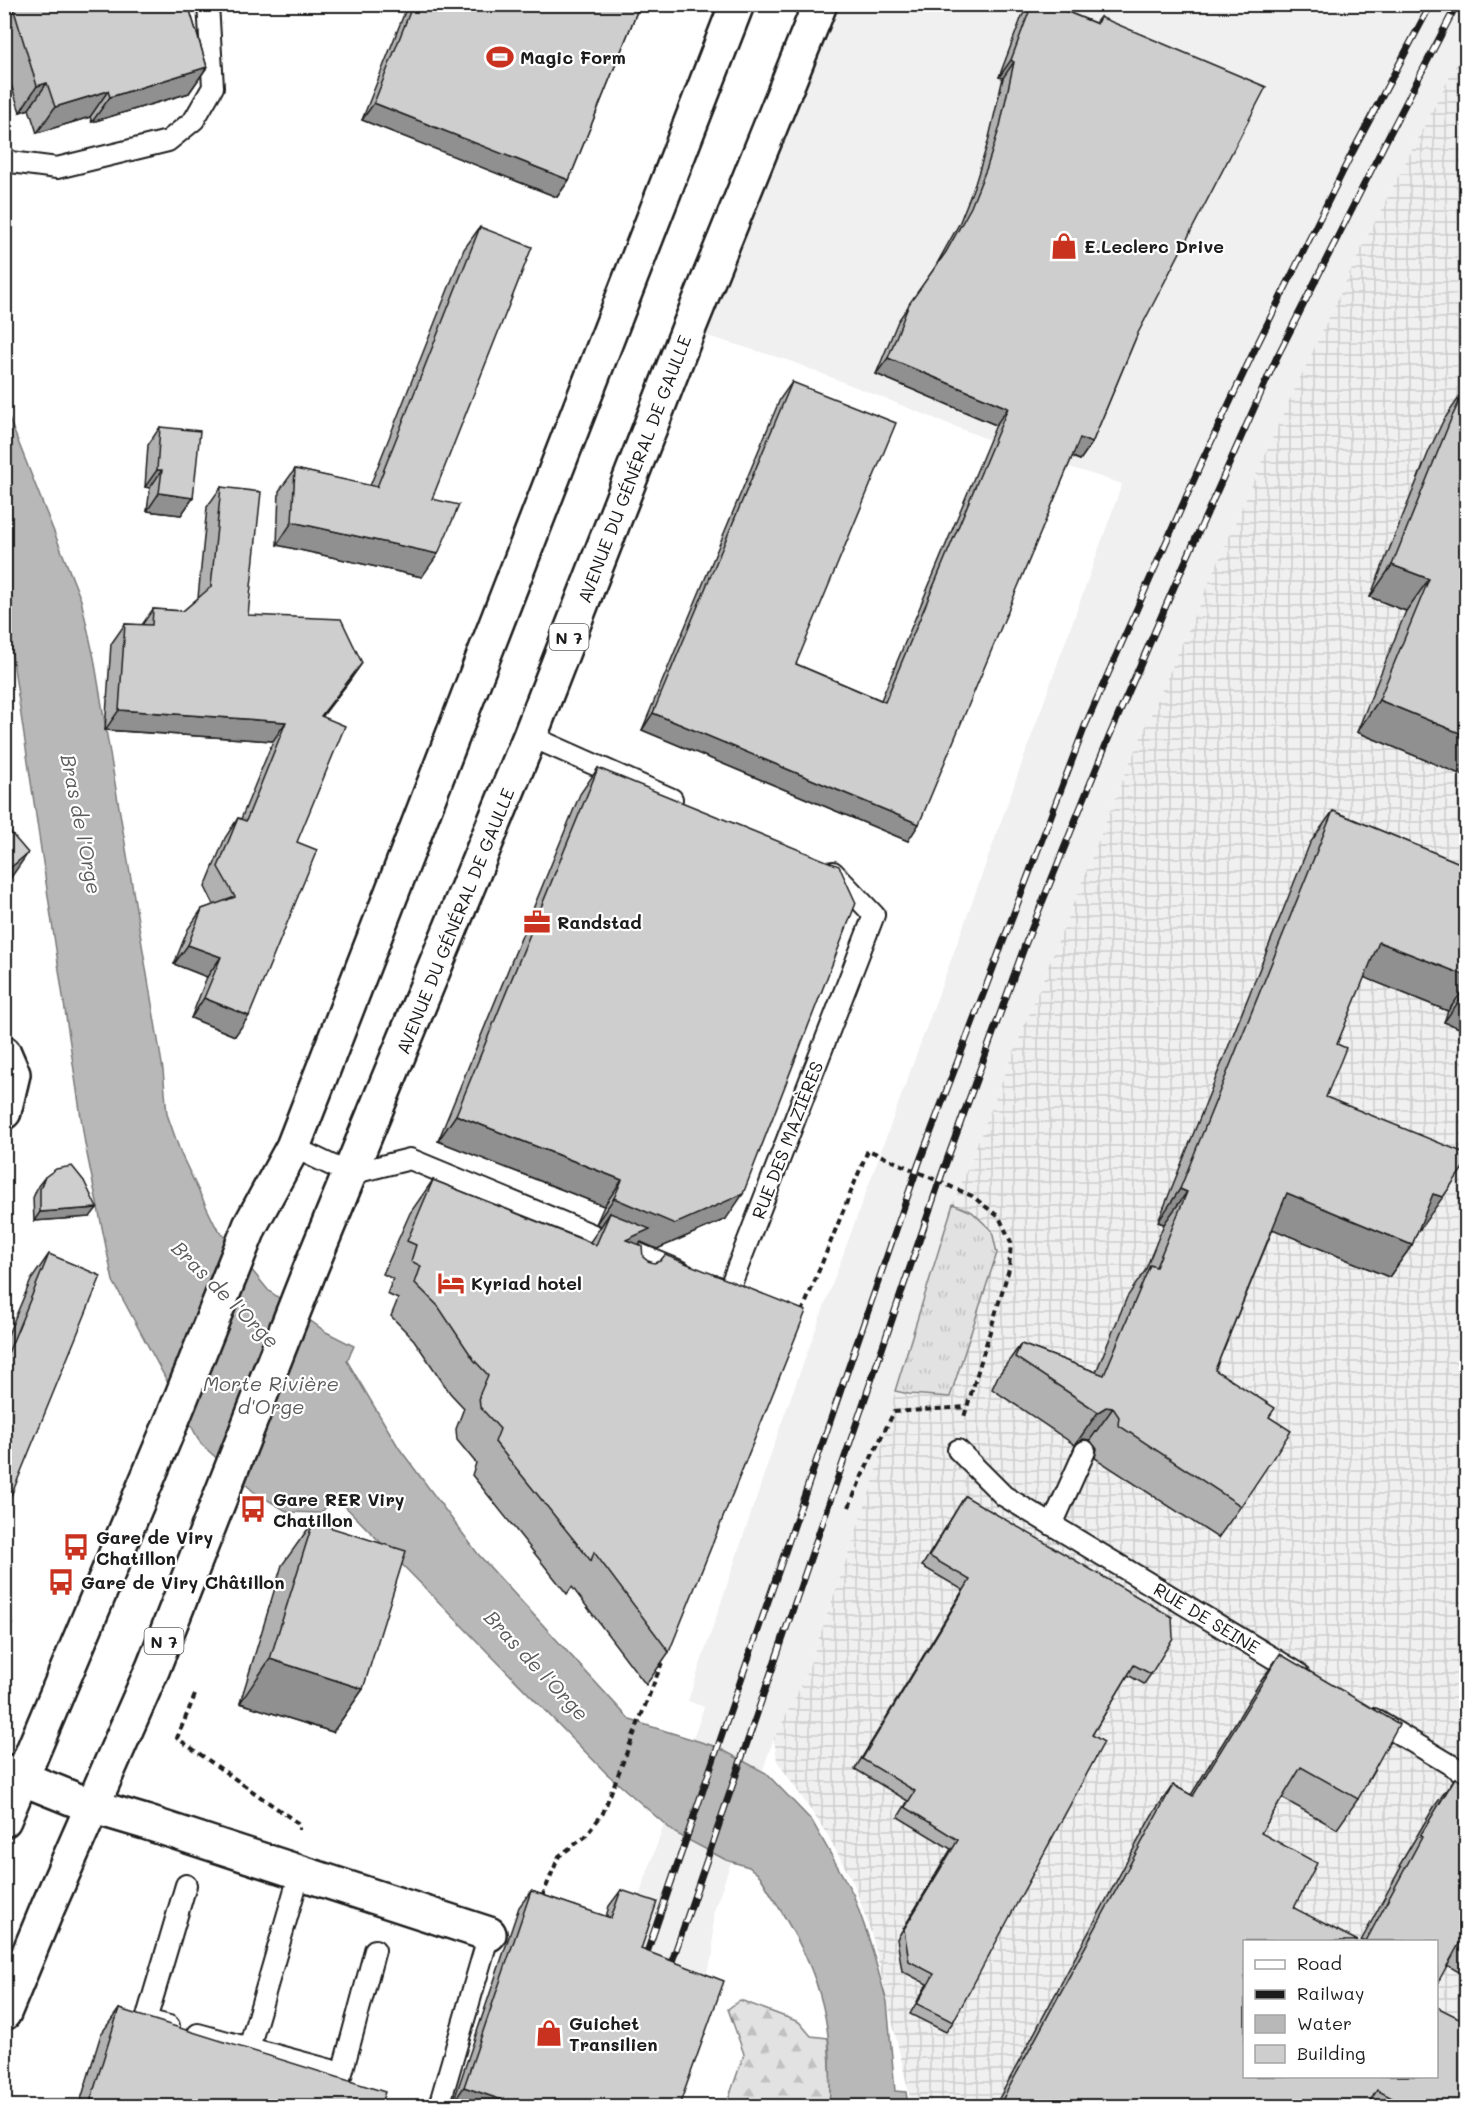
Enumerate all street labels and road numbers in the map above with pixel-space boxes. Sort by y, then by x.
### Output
street label: AVENUE DU GÉNÉRAL DE GAULLE [572,332,696,606]
road number: N 7 [550,624,588,650]
street label: AVENUE DU GÉNÉRAL DE GAULLE [390,784,520,1058]
street label: RUE DES MAZIÈRES [746,1058,828,1222]
street label: RUE DE SEINE [1149,1577,1265,1659]
road number: N 7 [144,1628,184,1654]

